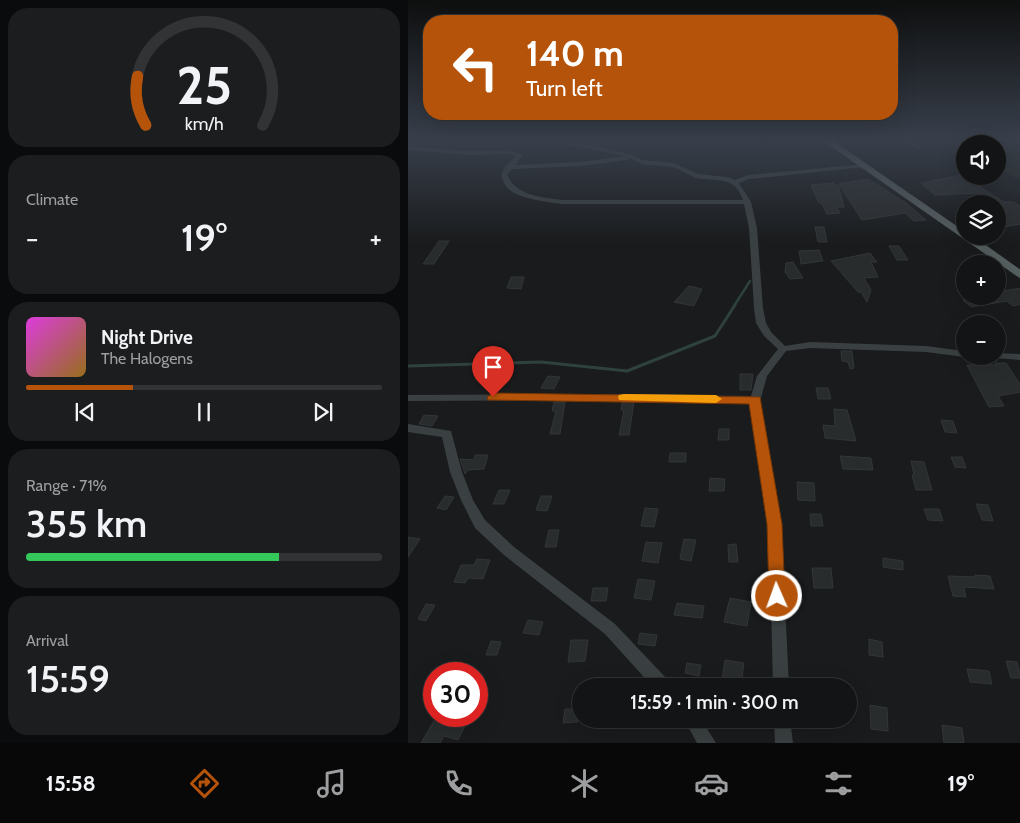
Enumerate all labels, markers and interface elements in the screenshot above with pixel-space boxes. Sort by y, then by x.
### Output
text: 140 m [526,32,624,75]
icon: left [443,35,508,100]
text: 25 [176,54,232,117]
text: Turn left [526,75,603,102]
text: km/h [184,113,224,134]
map controls [956,135,1006,365]
button: sound [956,135,1006,185]
text: Climate [26,190,78,209]
button: layers [956,195,1006,245]
text: 19° [181,214,227,261]
text: − [26,221,38,255]
text: + [370,221,382,255]
button: + [956,255,1006,305]
button: − [956,315,1006,365]
text: Night Drive [101,326,193,349]
pin [472,346,514,397]
text: The Halogens [101,349,193,368]
icon: arrive [479,353,507,381]
icon: previous [71,398,99,426]
icon: pause [190,398,218,426]
icon: next [309,398,337,426]
text: Range · 71% [26,476,107,495]
text: 355 km [26,500,147,547]
position arrow [750,569,802,621]
text: Arrival [26,631,69,650]
text: 15:59 [26,655,110,702]
speed limit sign: 30 [423,662,488,727]
text: 15:59 · 1 min · 300 m [630,691,799,714]
icon: directions [187,766,222,801]
icon: music [314,766,349,801]
icon: phone [441,766,476,801]
icon: climate [567,766,602,801]
icon: car [694,766,729,801]
icon: filters [821,766,856,801]
text: 15:58 [46,770,96,797]
text: 19° [947,770,974,797]

